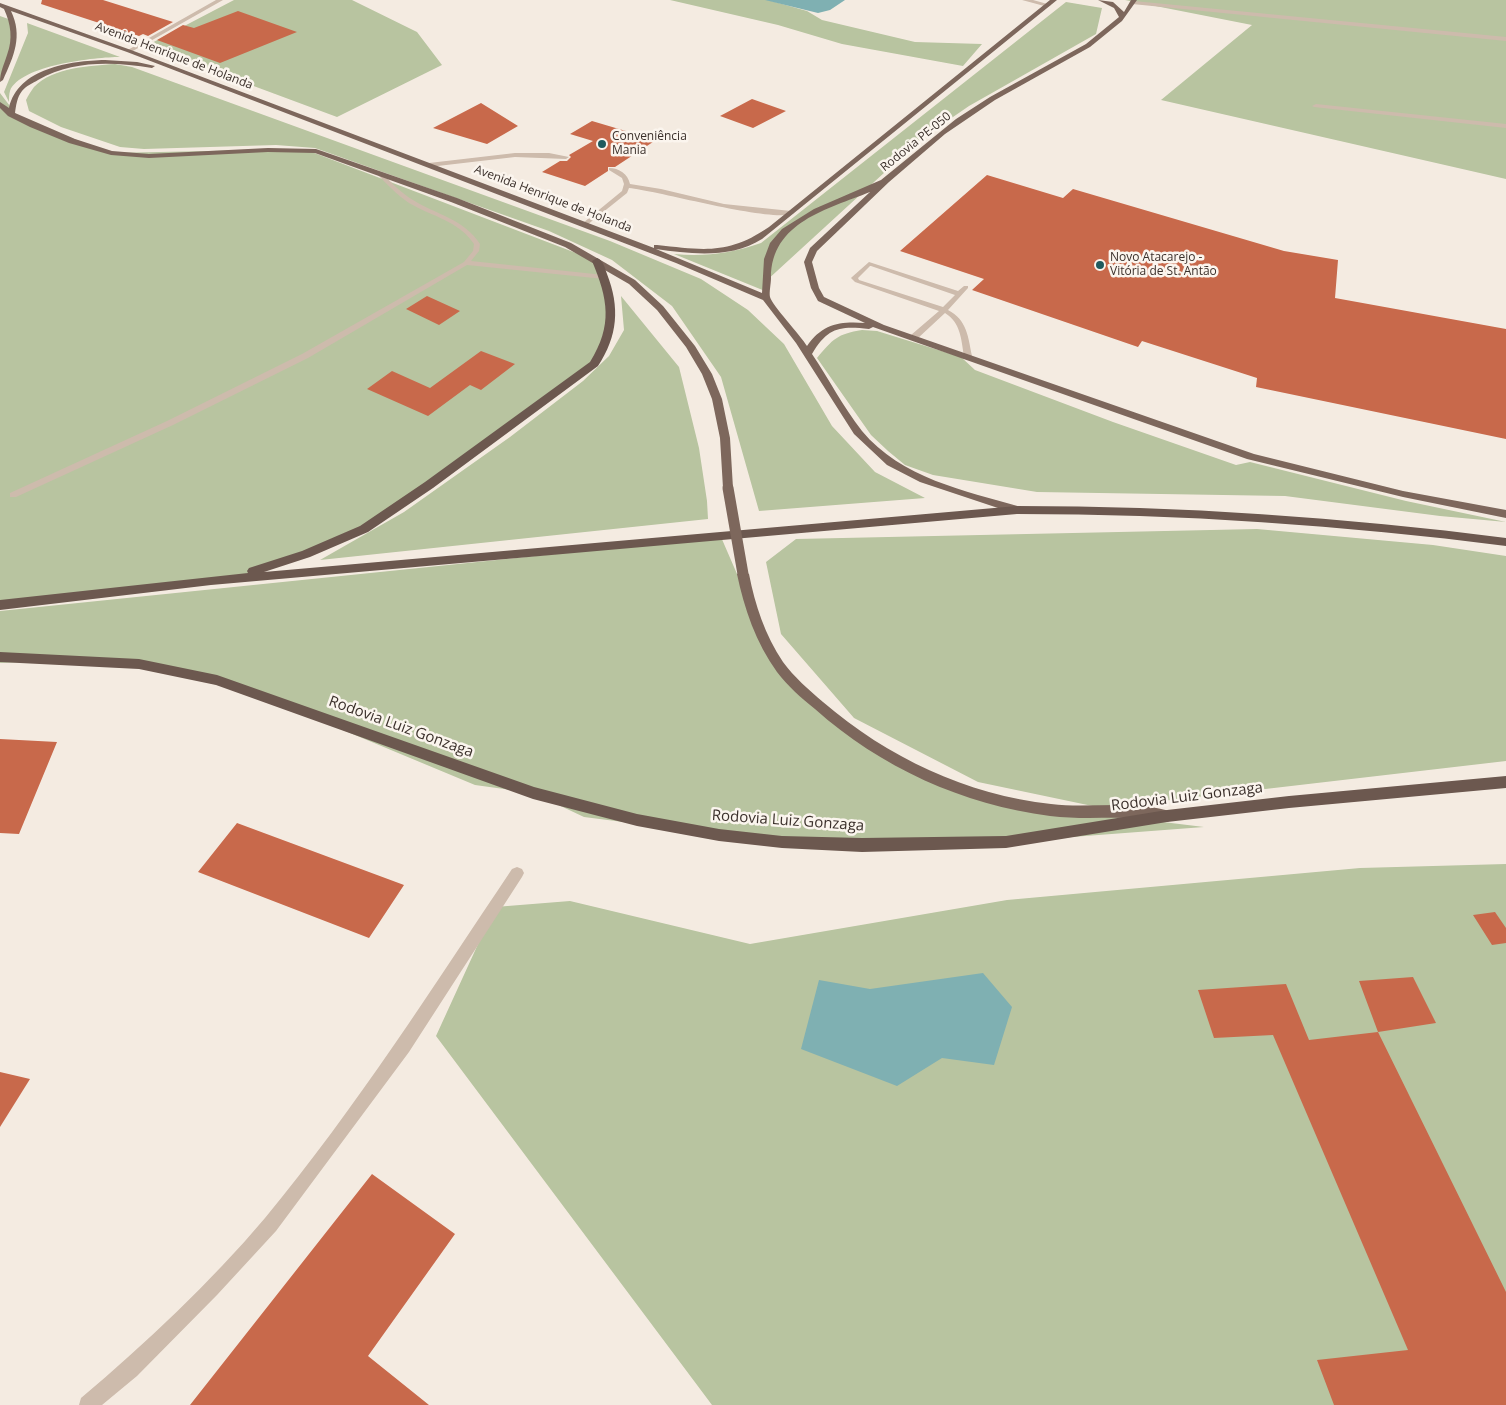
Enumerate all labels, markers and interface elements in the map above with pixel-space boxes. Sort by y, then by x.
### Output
street label: Avenida Henrique de Holanda [93,19,255,93]
street label: Rodovia PE-050 [878,109,954,175]
place label: Conveniência Mania [612,130,687,158]
marker: Conveniência Mania [596,138,608,150]
street label: Avenida Henrique de Holanda [472,162,634,236]
place label: Novo Atacarejo - Vitória de St. Antão [1110,251,1217,279]
marker: Novo Atacarejo - Vitória de St. Antão [1094,259,1106,271]
street label: Rodovia Luiz Gonzaga [326,692,476,762]
street label: Rodovia Luiz Gonzaga [1110,779,1264,815]
street label: Rodovia Luiz Gonzaga [711,807,865,835]

